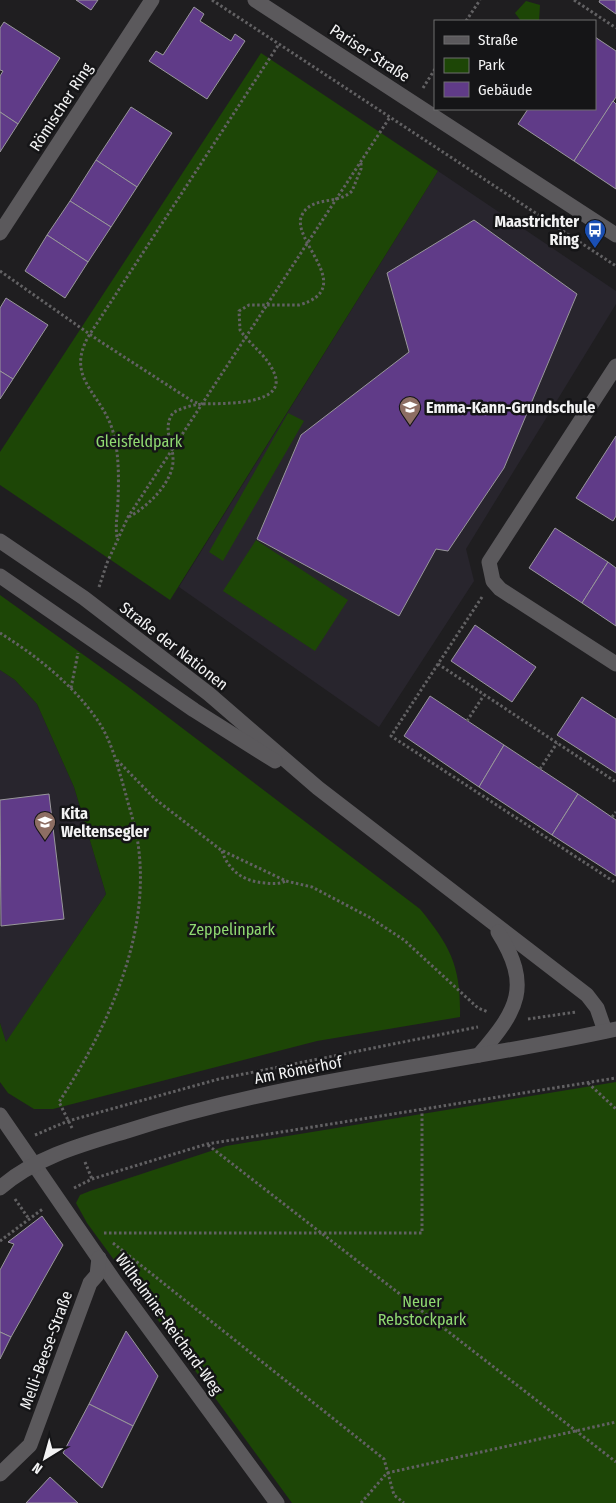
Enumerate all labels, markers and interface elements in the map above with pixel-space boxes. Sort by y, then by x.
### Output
street label: Pariser Straße [326,20,414,86]
legend [434,20,596,110]
text: Straße [478,31,518,49]
text: Park [478,56,505,74]
street label: Römischer Ring [25,59,97,155]
text: Gebäude [478,81,533,99]
place label: Maastrichter Ring [494,212,579,249]
bus stop icon: Maastrichter Ring [583,218,607,249]
school or university icon: Emma-Kann-Grundschule [398,395,422,426]
place label: Emma-Kann-Grundschule [426,398,595,417]
park label: Gleisfeldpark [96,432,183,451]
street label: Straße der Nationen [116,598,232,694]
place label: Kita Weltensegler [61,804,149,841]
school or university icon: Kita Weltensegler [33,810,57,841]
park label: Zeppelinpark [189,920,276,939]
street label: Am Römerhof [253,1052,345,1088]
street label: Wilhelmine-Reichard-Weg [111,1250,227,1399]
street label: Melli-Beese-Straße [16,1288,76,1412]
park label: Neuer Rebstockpark [378,1292,467,1329]
north arrow [20,1433,70,1483]
text: N [29,1459,46,1477]

